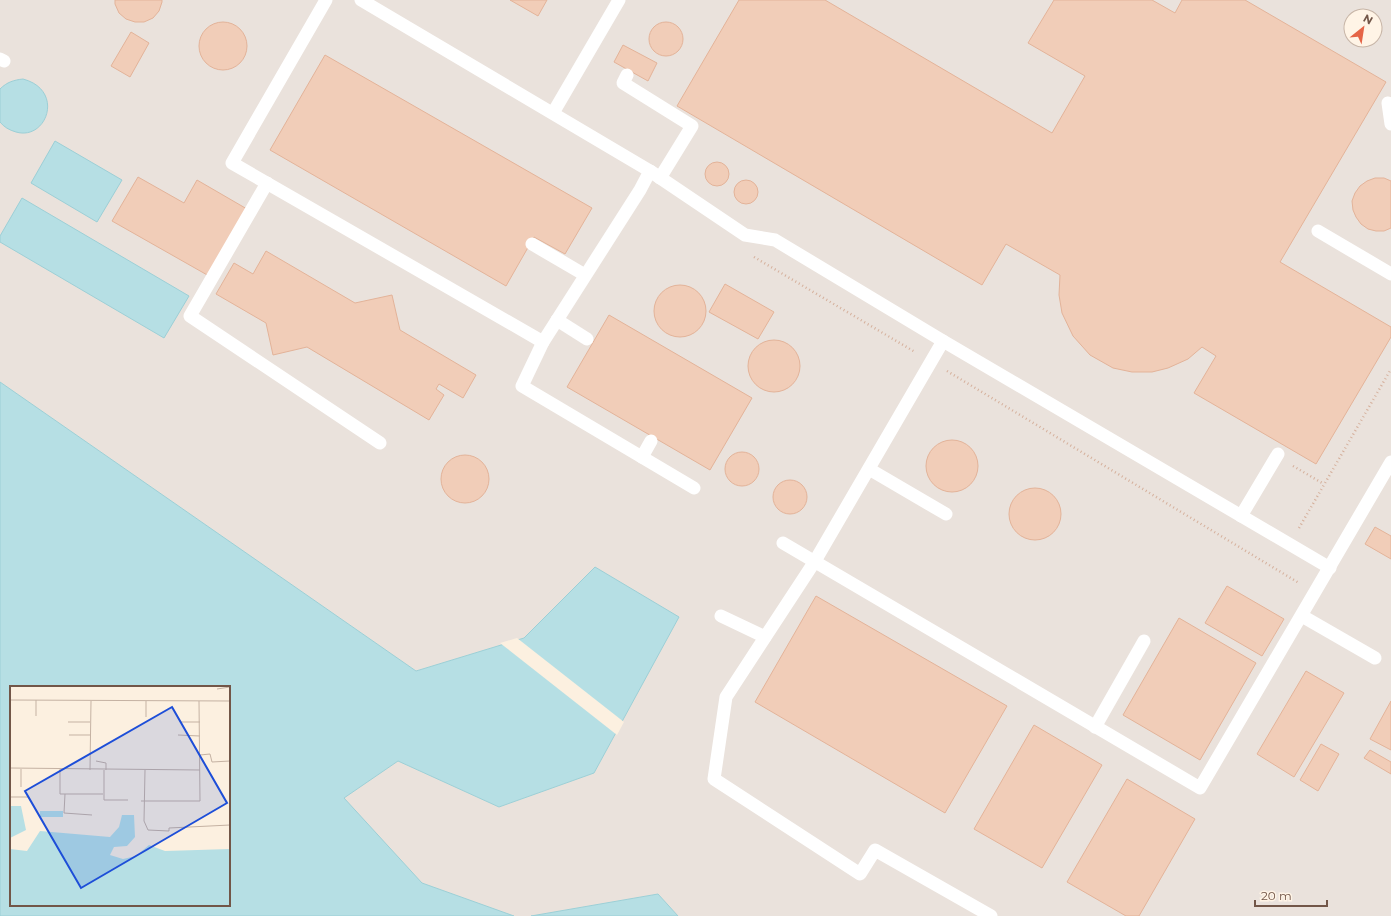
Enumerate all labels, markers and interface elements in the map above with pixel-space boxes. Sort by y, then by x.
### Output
north arrow [1343,8,1383,48]
text: N [1361,11,1375,28]
inset map [10,686,230,906]
scale bar [1255,882,1327,908]
text: 20 m [1261,888,1292,903]

